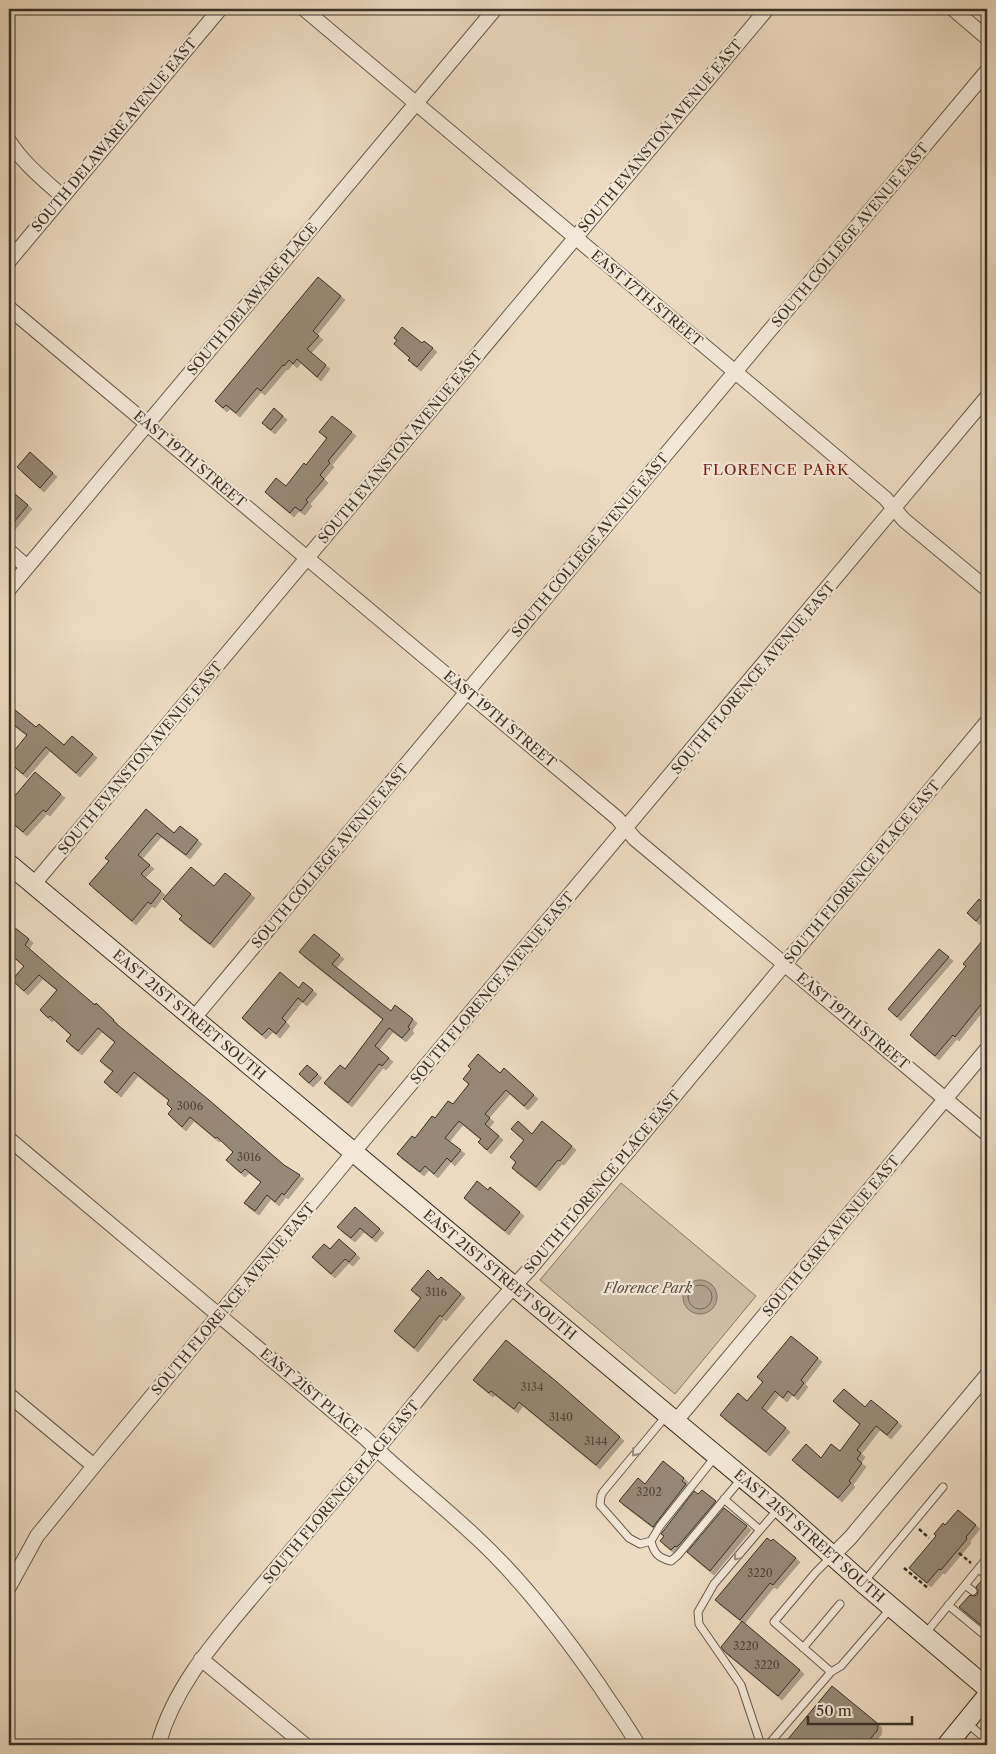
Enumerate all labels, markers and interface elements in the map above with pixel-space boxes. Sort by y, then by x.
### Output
street label: SOUTH DELAWARE AVENUE EAST [28,34,201,236]
street label: SOUTH EVANSTON AVENUE EAST [574,36,746,236]
street label: SOUTH COLLEGE AVENUE EAST [768,139,933,331]
street label: SOUTH DELAWARE PLACE [183,219,321,379]
street label: EAST 17TH STREET [588,246,707,350]
street label: SOUTH EVANSTON AVENUE EAST [314,347,486,547]
street label: EAST 19TH STREET [130,407,250,512]
street label: SOUTH COLLEGE AVENUE EAST [508,449,673,641]
district label: FLORENCE PARK [702,460,850,479]
street label: SOUTH FLORENCE AVENUE EAST [667,578,839,778]
street label: SOUTH EVANSTON AVENUE EAST [54,658,226,858]
street label: EAST 19TH STREET [440,667,560,772]
street label: SOUTH COLLEGE AVENUE EAST [248,760,413,952]
street label: SOUTH FLORENCE PLACE EAST [780,776,944,967]
street label: SOUTH FLORENCE AVENUE EAST [406,888,578,1088]
street label: EAST 21ST STREET SOUTH [109,946,269,1084]
street label: EAST 19TH STREET [793,969,913,1074]
street label: SOUTH FLORENCE PLACE EAST [520,1086,684,1277]
house number: 3006 [177,1099,204,1113]
house number: 3016 [237,1150,262,1164]
street label: SOUTH GARY AVENUE EAST [758,1152,904,1320]
street label: SOUTH FLORENCE AVENUE EAST [147,1199,319,1399]
street label: EAST 21ST STREET SOUTH [420,1205,580,1344]
park label: Florence Park [603,1279,693,1297]
house number: 3116 [425,1285,447,1299]
street label: EAST 21ST PLACE [257,1344,365,1440]
house number: 3134 [520,1380,544,1394]
street label: SOUTH FLORENCE PLACE EAST [259,1396,423,1587]
house number: 3140 [549,1410,573,1424]
house number: 3144 [584,1434,608,1448]
one-way arrow [633,1447,641,1456]
street label: EAST 21ST STREET SOUTH [730,1465,888,1606]
house number: 3202 [636,1485,662,1499]
one-way arrow [735,1551,743,1560]
house number: 3220 [747,1566,773,1580]
house number: 3220 [733,1639,759,1653]
house number: 3220 [754,1658,780,1672]
scale bar [808,1694,912,1726]
text: 50 m [816,1701,852,1720]

